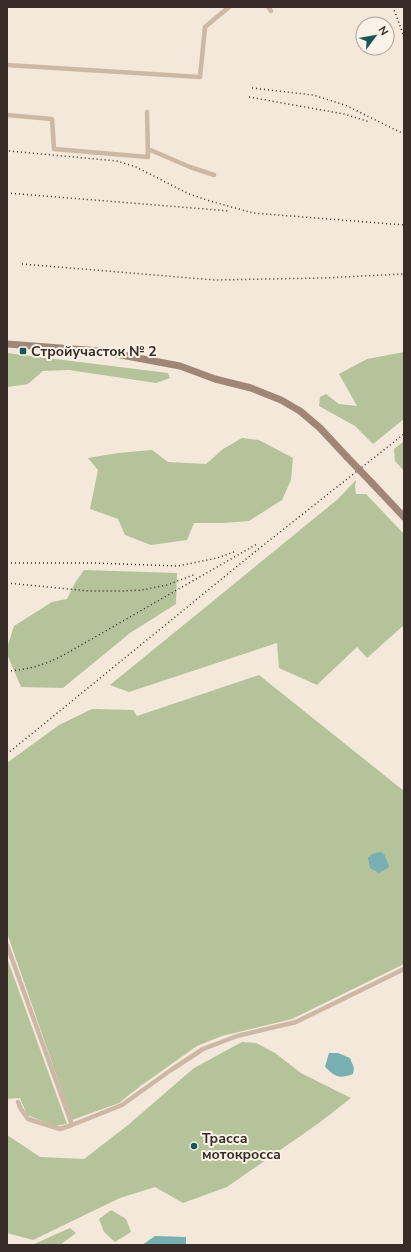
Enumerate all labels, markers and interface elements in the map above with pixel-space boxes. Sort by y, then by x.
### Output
north arrow [355,16,395,56]
text: N [375,23,392,38]
place label: Стройучасток № 2 [31,342,157,361]
marker: Стройучасток № 2 [18,346,28,356]
place label: Трасса мотокросса [202,1129,281,1164]
marker: Трасса мотокросса [189,1141,199,1151]

